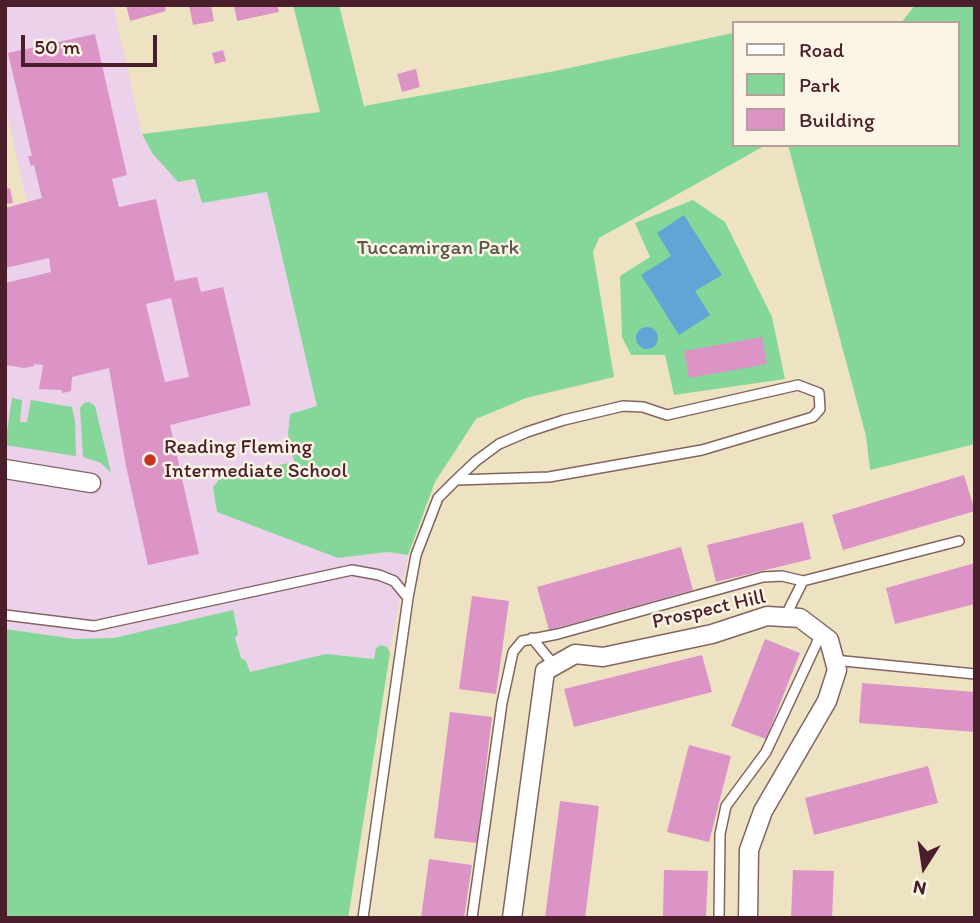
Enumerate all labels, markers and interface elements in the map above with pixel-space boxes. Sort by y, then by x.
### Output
scale bar [24,21,161,65]
legend [732,21,959,147]
text: 50 m [34,34,80,59]
text: Road [799,37,844,62]
text: Park [799,72,840,97]
text: Building [799,107,875,132]
park label: Tuccamirgan Park [357,236,519,262]
place label: Reading Fleming Intermediate School [164,435,347,485]
marker: Reading Fleming Intermediate School [142,452,158,468]
street label: Prospect Hill [650,585,768,635]
north arrow [889,832,959,902]
text: N [911,875,928,901]

